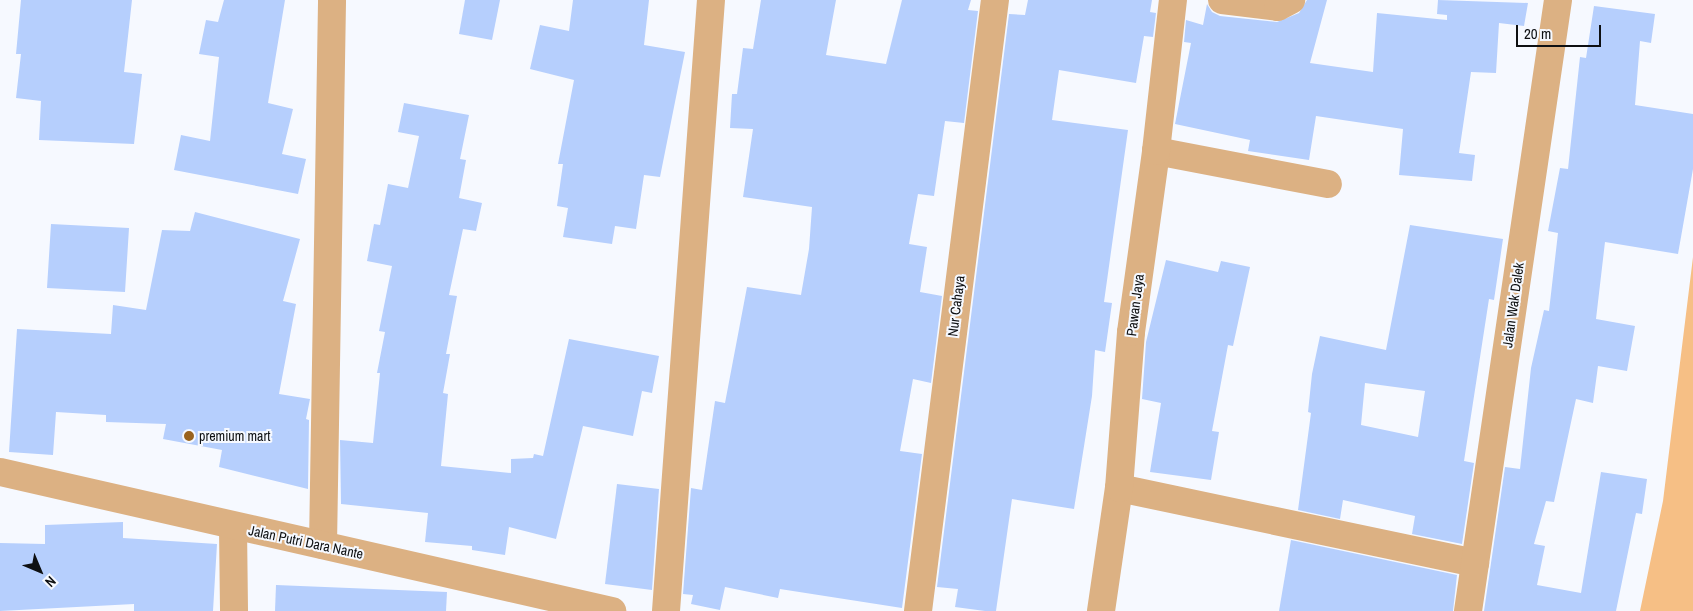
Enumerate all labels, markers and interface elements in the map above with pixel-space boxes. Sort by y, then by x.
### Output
scale bar [1518,15,1603,47]
text: 20 m [1524,23,1551,44]
street label: Jalan Wak Dalek [1499,261,1527,349]
street label: Pawan Jaya [1123,273,1147,337]
street label: Nur Cahaya [944,275,968,337]
place label: premium mart [199,428,270,444]
marker: premium mart [183,430,195,442]
street label: Jalan Putri Dara Nante [247,522,365,562]
north arrow [15,546,65,596]
text: N [41,572,60,591]

